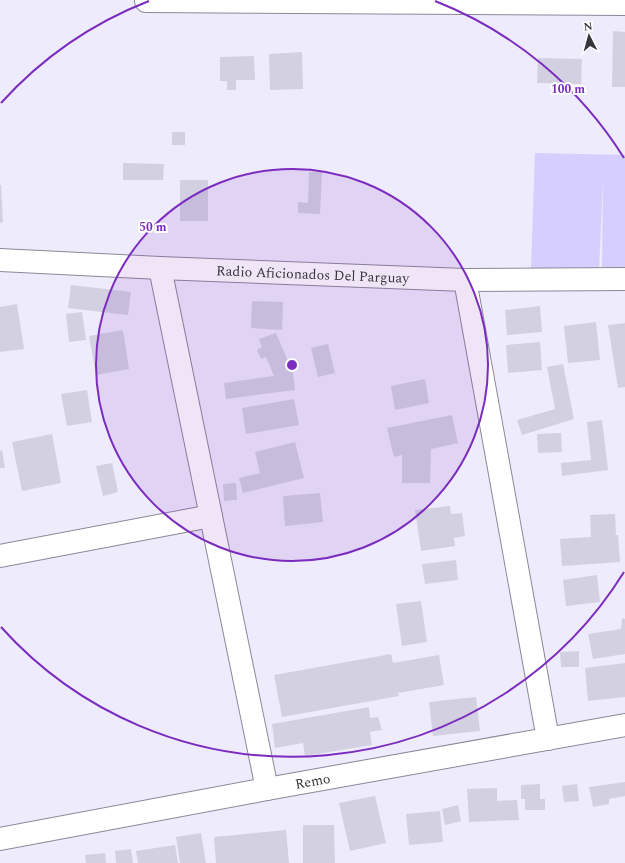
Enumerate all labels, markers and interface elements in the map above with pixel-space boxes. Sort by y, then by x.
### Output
north arrow [569,16,609,56]
text: N [583,18,593,35]
text: 100 m [551,80,585,99]
text: 50 m [139,218,167,237]
street label: Radio Aficionados Del Parguay [216,260,411,288]
centre of rings [285,358,299,372]
street label: Remo [293,767,332,794]

